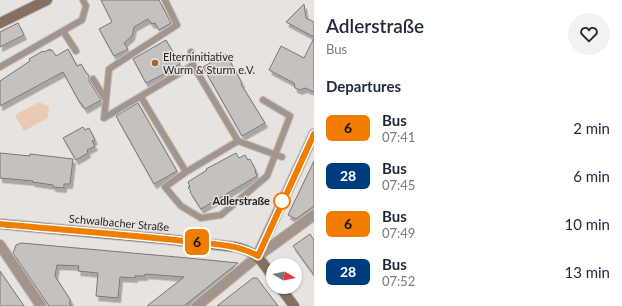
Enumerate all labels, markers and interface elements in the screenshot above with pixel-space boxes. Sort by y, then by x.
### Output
button: heart [568,13,610,55]
text: Adlerstraße [326,14,424,37]
text: Bus [326,41,347,57]
place label: Elterninitiative Wurm & Sturm e.V. [163,50,255,76]
marker: Elterninitiative Wurm & Sturm e.V. [150,58,160,68]
text: Departures [326,77,401,95]
text: Bus [382,111,407,129]
text: 6 [344,119,352,136]
text: 2 min [573,119,610,137]
text: 07:41 [382,129,415,145]
text: Bus [382,159,407,177]
text: 28 [340,167,356,184]
text: 6 min [573,167,610,185]
text: 07:45 [382,177,415,193]
marker: Adlerstraße [273,192,291,210]
place label: Adlerstraße [211,194,270,207]
text: Bus [382,207,407,225]
street label: Schwalbacher Straße [68,212,170,233]
text: 6 [344,215,352,232]
text: 10 min [564,215,610,233]
text: 07:49 [382,225,415,241]
line badge: 6 [184,229,210,255]
text: 6 [193,233,201,250]
text: Bus [382,255,407,273]
north arrow [266,258,302,294]
map controls [266,258,302,294]
text: 28 [340,263,356,280]
text: 13 min [564,263,610,281]
text: 07:52 [382,273,415,289]

